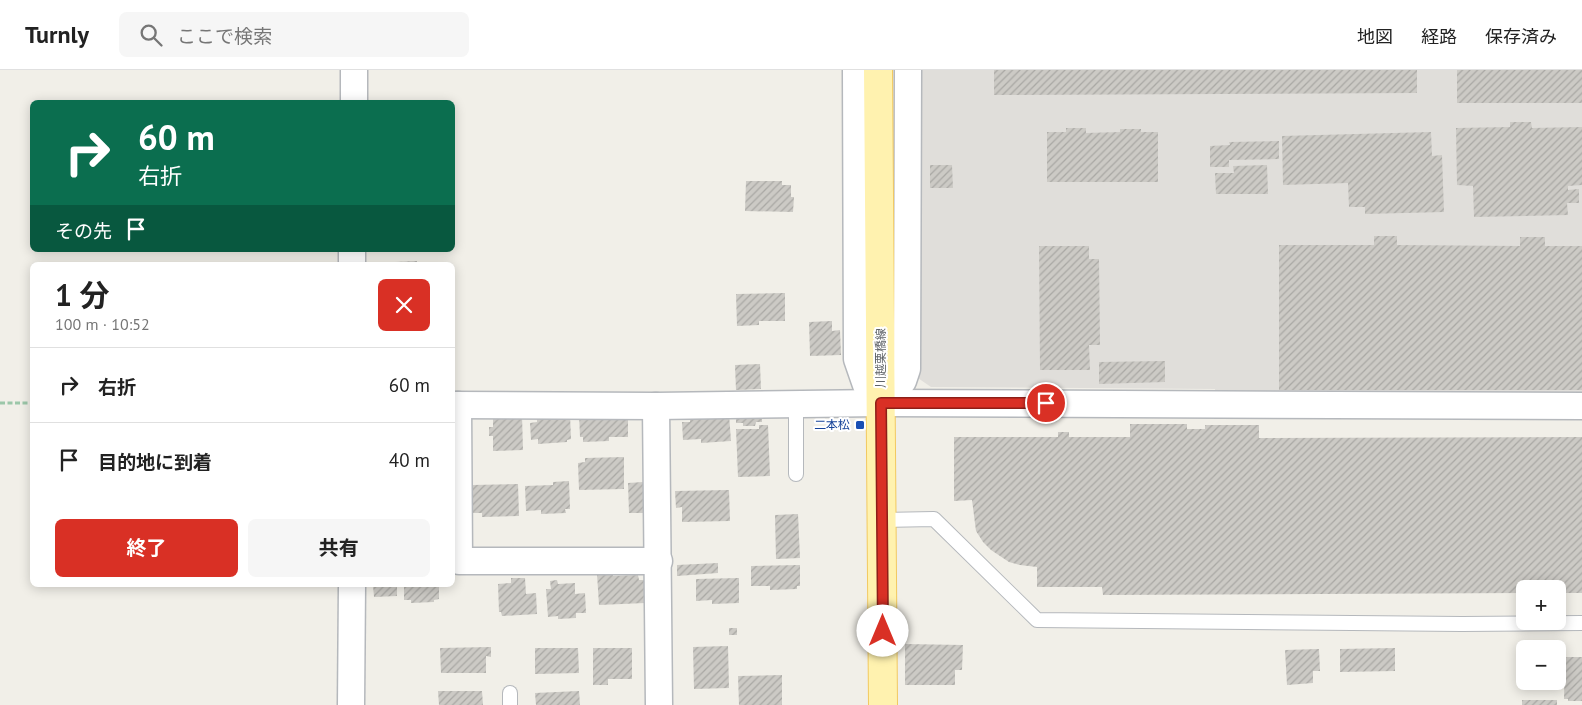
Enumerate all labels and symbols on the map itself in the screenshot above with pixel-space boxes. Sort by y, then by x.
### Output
street label: 川越栗橋線 [873,328,888,388]
pin [1025,382,1067,424]
place label: 二本松 [814,417,850,432]
marker: 二本松 [854,419,866,431]
position arrow [856,604,908,656]

